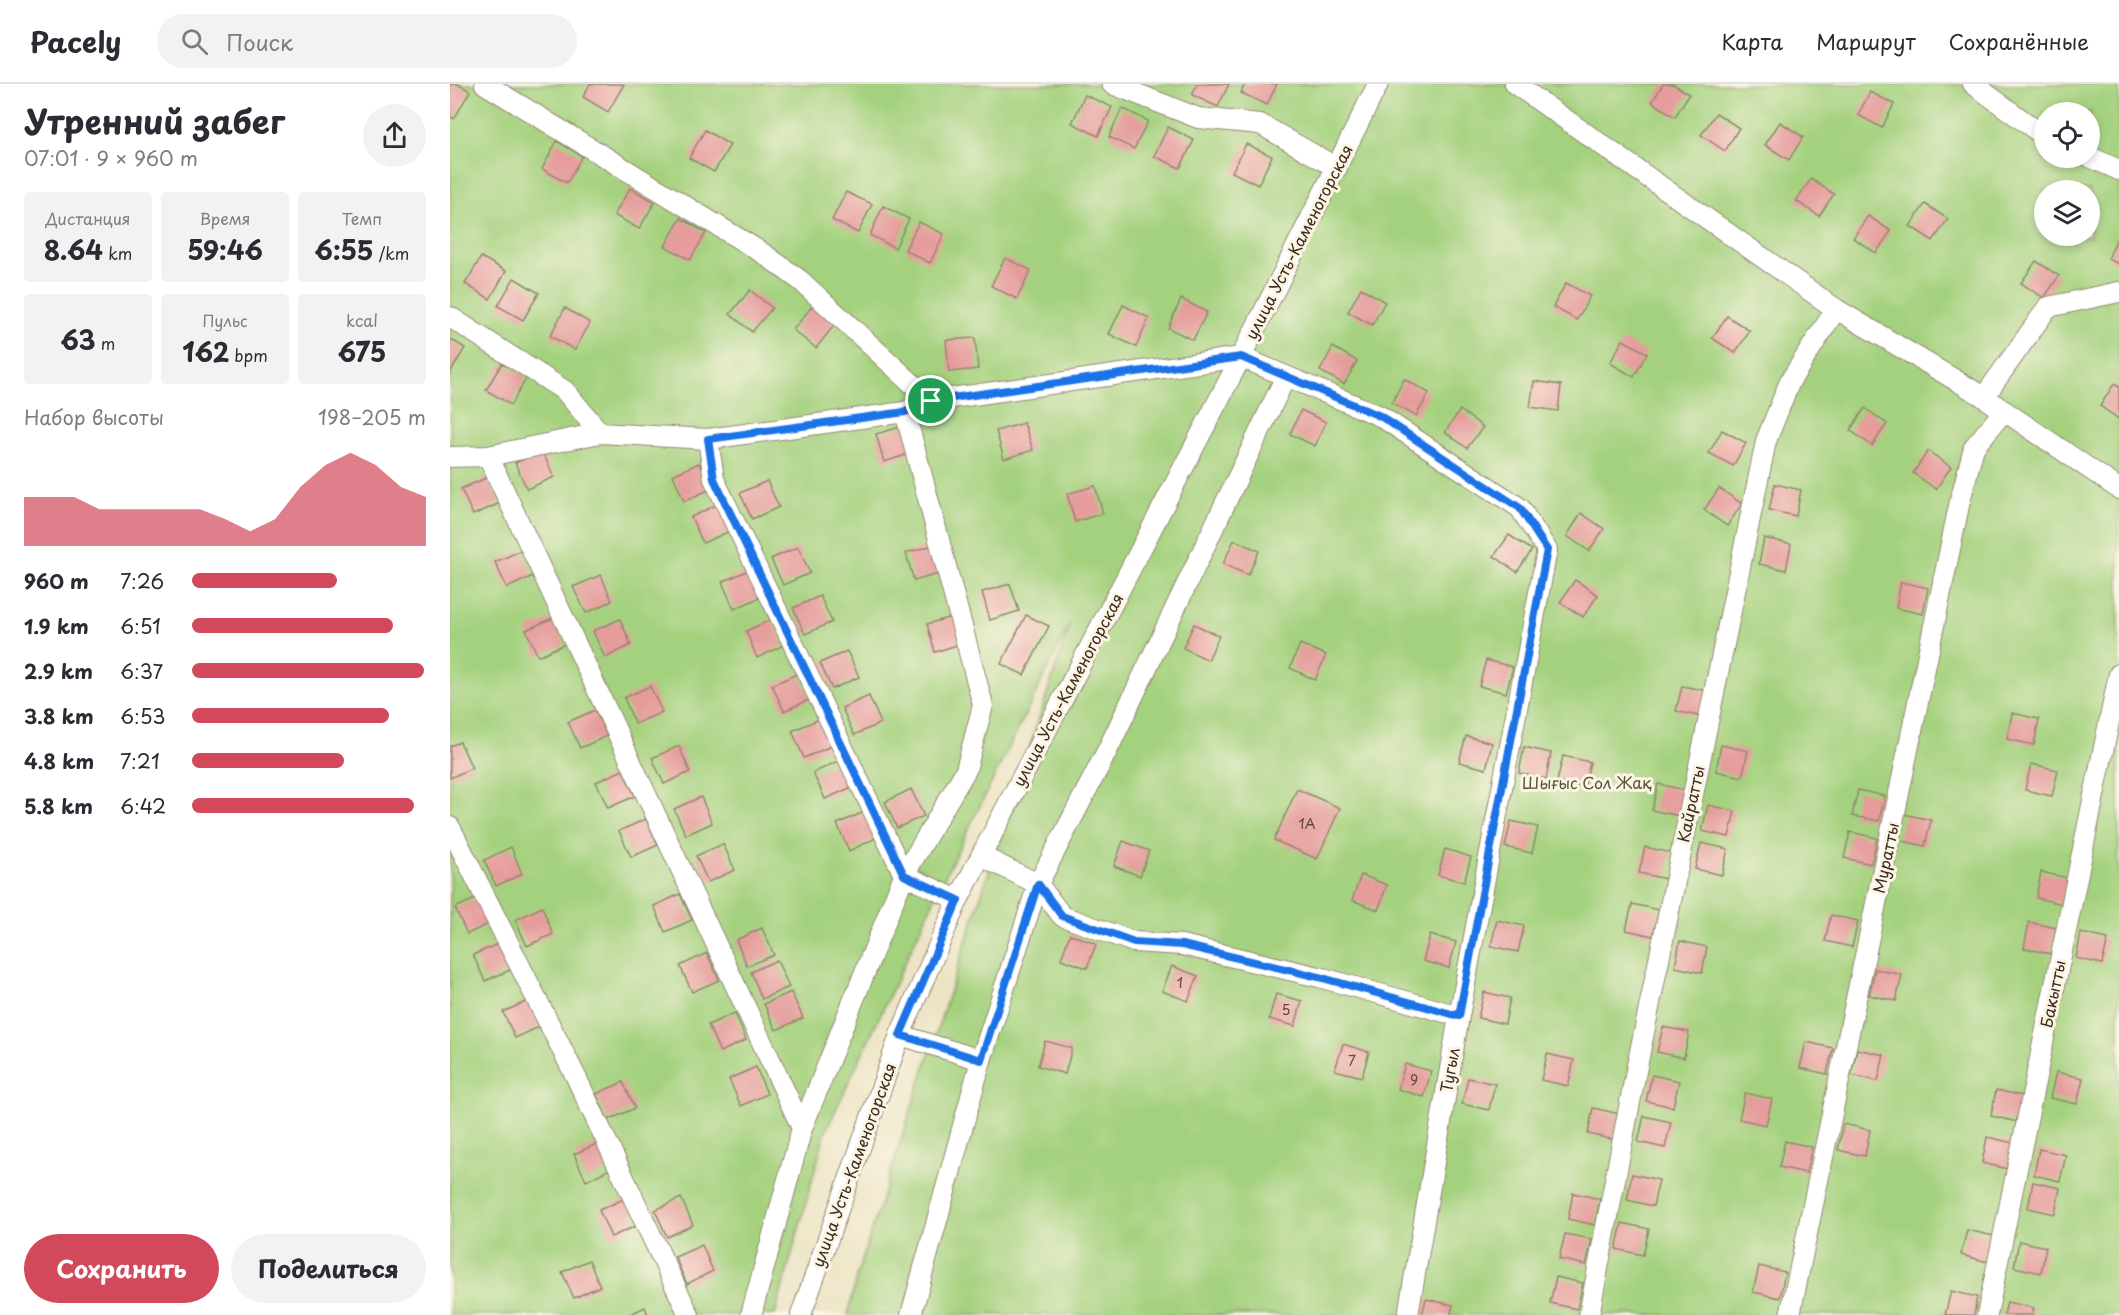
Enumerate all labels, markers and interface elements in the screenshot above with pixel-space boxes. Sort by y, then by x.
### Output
search box [157,14,577,68]
text: Pacely [30,20,121,63]
icon: search [178,25,211,58]
text: Поиск [226,25,293,58]
text: Карта [1722,25,1783,57]
text: Маршрут [1816,25,1916,57]
text: Сохранённые [1949,25,2089,57]
text: Утренний забег [24,95,285,145]
map controls [2034,102,2100,246]
button: locate [2034,102,2100,168]
button: share [363,104,426,167]
street label: улица Усть-Каменогорская [1238,140,1358,343]
text: 07:01 · 9 × 960 m [24,143,198,173]
button: layers [2034,180,2100,246]
text: Дистанция [46,206,130,230]
text: Время [199,206,251,230]
text: Темп [342,206,382,230]
text: 8.64 [44,230,103,269]
text: 59:46 [187,230,263,269]
text: 6:55 [315,230,374,269]
text: km [103,241,132,265]
text: /km [374,241,409,265]
text: Пульс [202,308,248,332]
text: kcal [346,308,378,332]
text: 63 [61,320,96,359]
text: m [96,331,115,355]
text: 162 [182,332,229,371]
text: 675 [338,332,386,371]
text: bpm [229,343,268,367]
pin [905,375,956,426]
icon: arrive [914,384,947,417]
text: Набор высоты [24,402,164,432]
text: 198–205 m [318,402,426,432]
text: 960 m [24,566,89,596]
text: 7:26 [120,566,164,596]
street label: улица Усть-Каменогорская [1006,589,1128,790]
text: 1.9 km [24,611,89,641]
text: 6:51 [120,611,161,641]
text: 2.9 km [24,656,93,686]
text: 6:37 [120,656,163,686]
text: 3.8 km [24,701,94,731]
text: 6:53 [120,701,165,731]
text: 4.8 km [24,746,94,776]
text: 7:21 [120,746,160,776]
street label: Кайратты [1670,763,1710,844]
park label: Шығыс Сол Жақ [1522,770,1652,794]
text: 5.8 km [24,791,93,821]
text: 6:42 [120,791,166,821]
house number: 1А [1298,813,1316,834]
street label: Муратты [1866,820,1904,895]
street label: Бакытты [2033,958,2071,1030]
house number: 1 [1177,972,1183,993]
house number: 5 [1281,999,1291,1020]
street label: Тугыл [1433,1045,1465,1094]
house number: 7 [1348,1050,1356,1071]
street label: улица Усть-Каменогорская [805,1059,901,1270]
house number: 9 [1410,1069,1418,1090]
button: Сохранить [24,1234,219,1303]
button: Поделиться [231,1234,426,1303]

